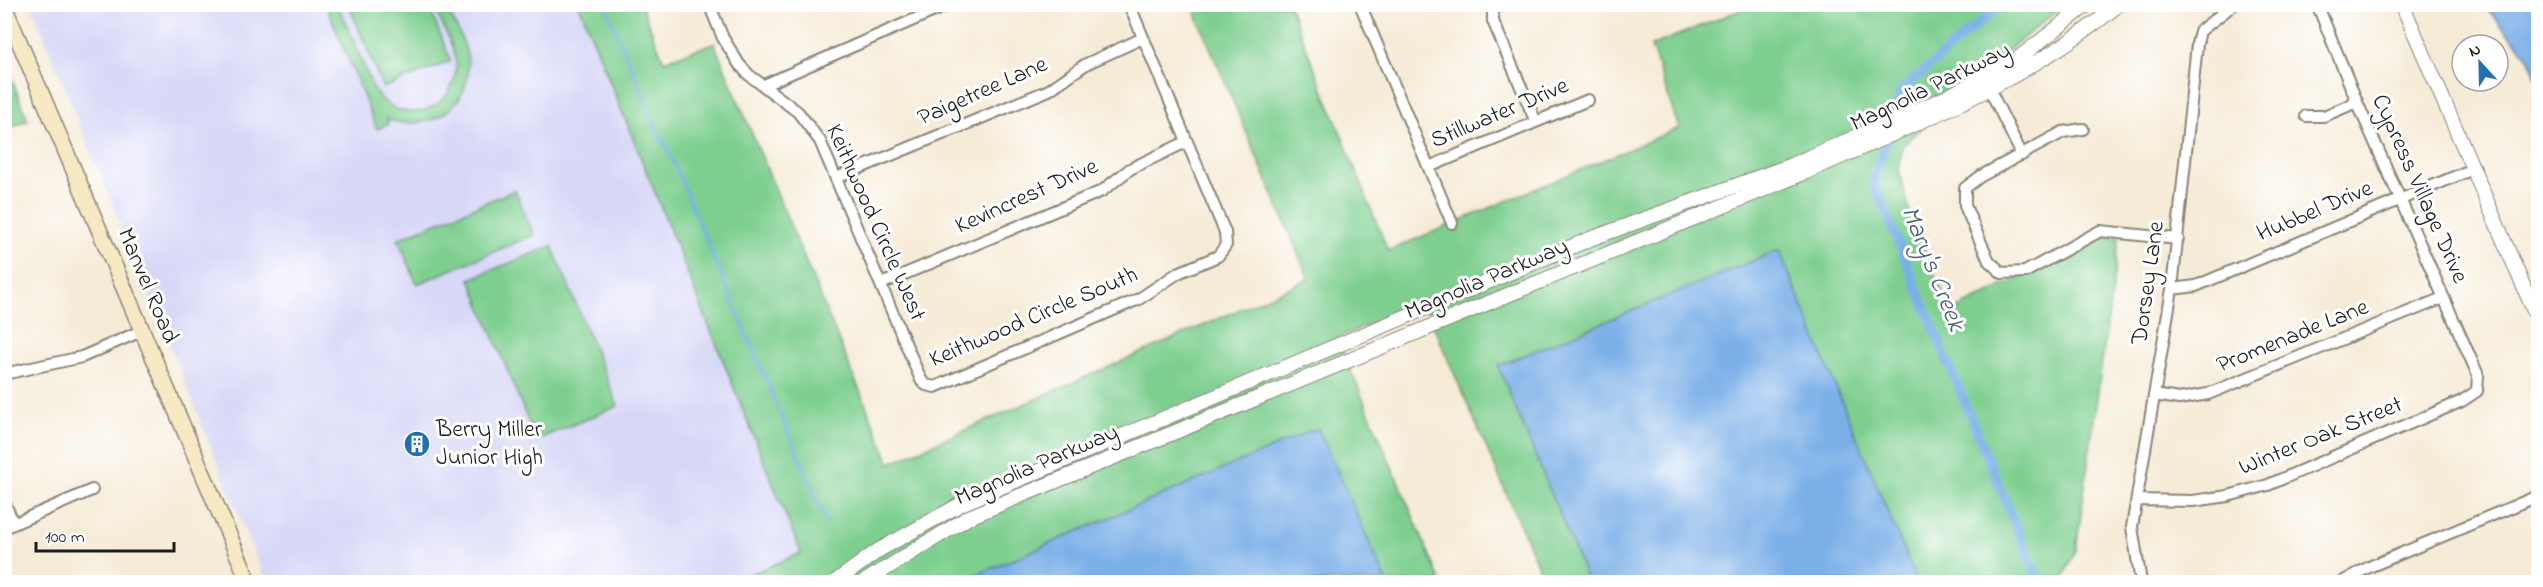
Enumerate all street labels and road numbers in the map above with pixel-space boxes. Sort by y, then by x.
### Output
street label: Magnolia Parkway [1845,34,2018,143]
street label: Paigetree Lane [913,48,1054,136]
street label: Stillwater Drive [1426,69,1575,159]
street label: Cypress Village Drive [2361,89,2477,290]
street label: Keithwood Circle West [816,119,934,327]
street label: Kevincrest Drive [950,150,1104,244]
street label: Hubbel Drive [2251,172,2379,252]
street label: Dorsey Lane [2123,219,2176,348]
street label: Manvel Road [107,223,187,350]
street label: Magnolia Parkway [1400,230,1575,331]
street label: Keithwood Circle South [924,258,1144,378]
street label: Promenade Lane [2212,290,2375,383]
street label: Winter Oak Street [2234,388,2408,486]
street label: Magnolia Parkway [950,416,1125,517]

